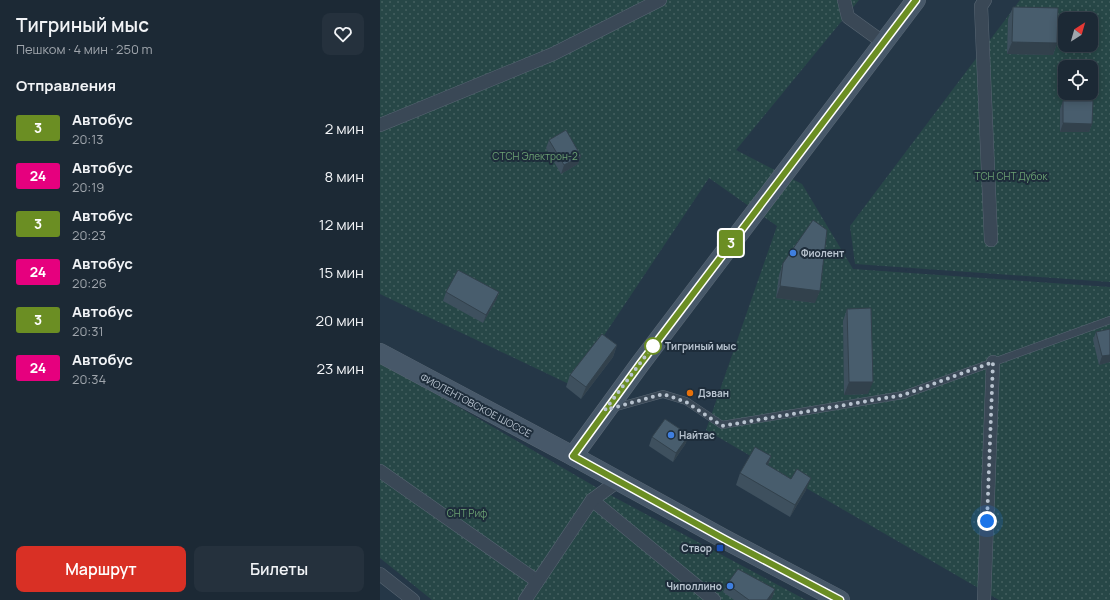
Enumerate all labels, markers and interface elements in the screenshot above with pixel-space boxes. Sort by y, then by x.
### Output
text: Тигриный мыс [16,12,149,38]
north arrow [1058,12,1098,52]
map controls [1058,12,1098,100]
button: heart [322,13,364,55]
text: Пешком · 4 мин · 250 m [16,40,153,58]
button: locate [1058,60,1098,100]
text: Отправления [16,75,116,96]
text: Автобус [72,109,133,130]
text: 3 [34,118,42,137]
text: 2 мин [325,118,364,139]
text: 20:13 [72,130,104,148]
park label: СТСН Электрон-2 [492,149,578,163]
text: Автобус [72,157,133,178]
text: 24 [30,166,46,185]
text: 8 мин [325,166,364,187]
park label: ТСН СНТ Дубок [975,169,1049,183]
text: 20:19 [72,178,104,196]
text: Автобус [72,205,133,226]
text: 3 [34,214,42,233]
text: 12 мин [319,214,364,235]
text: 20:23 [72,226,106,244]
line badge: 3 [718,230,744,256]
text: 3 [727,233,735,252]
place label: Фиолент [801,246,845,260]
marker: Фиолент [788,248,798,258]
text: Автобус [72,253,133,274]
text: 24 [30,262,46,281]
text: 15 мин [319,262,364,283]
text: 20:26 [72,274,107,292]
text: Автобус [72,301,133,322]
text: 3 [34,310,42,329]
text: 20 мин [316,310,364,331]
text: 20:31 [72,322,104,340]
marker: Тигриный мыс [644,337,662,355]
place label: Тигриный мыс [665,339,737,353]
text: Автобус [72,349,133,370]
text: 24 [30,358,46,377]
text: 23 мин [316,358,364,379]
text: 20:34 [72,370,106,388]
street label: ФИОЛЕНТОВСКОЕ ШОССЕ [418,370,534,440]
place label: Дэван [698,386,729,400]
marker: Дэван [685,388,695,398]
place label: Найтас [679,428,715,442]
marker: Найтас [666,430,676,440]
park label: СНТ Риф [447,506,487,520]
your location [977,511,997,531]
place label: Створ [681,541,712,555]
marker: Створ [715,543,725,553]
button: Маршрут [16,546,186,592]
button: Билеты [194,546,364,592]
place label: Чиполлино [666,579,722,593]
marker: Чиполлино [725,581,735,591]

